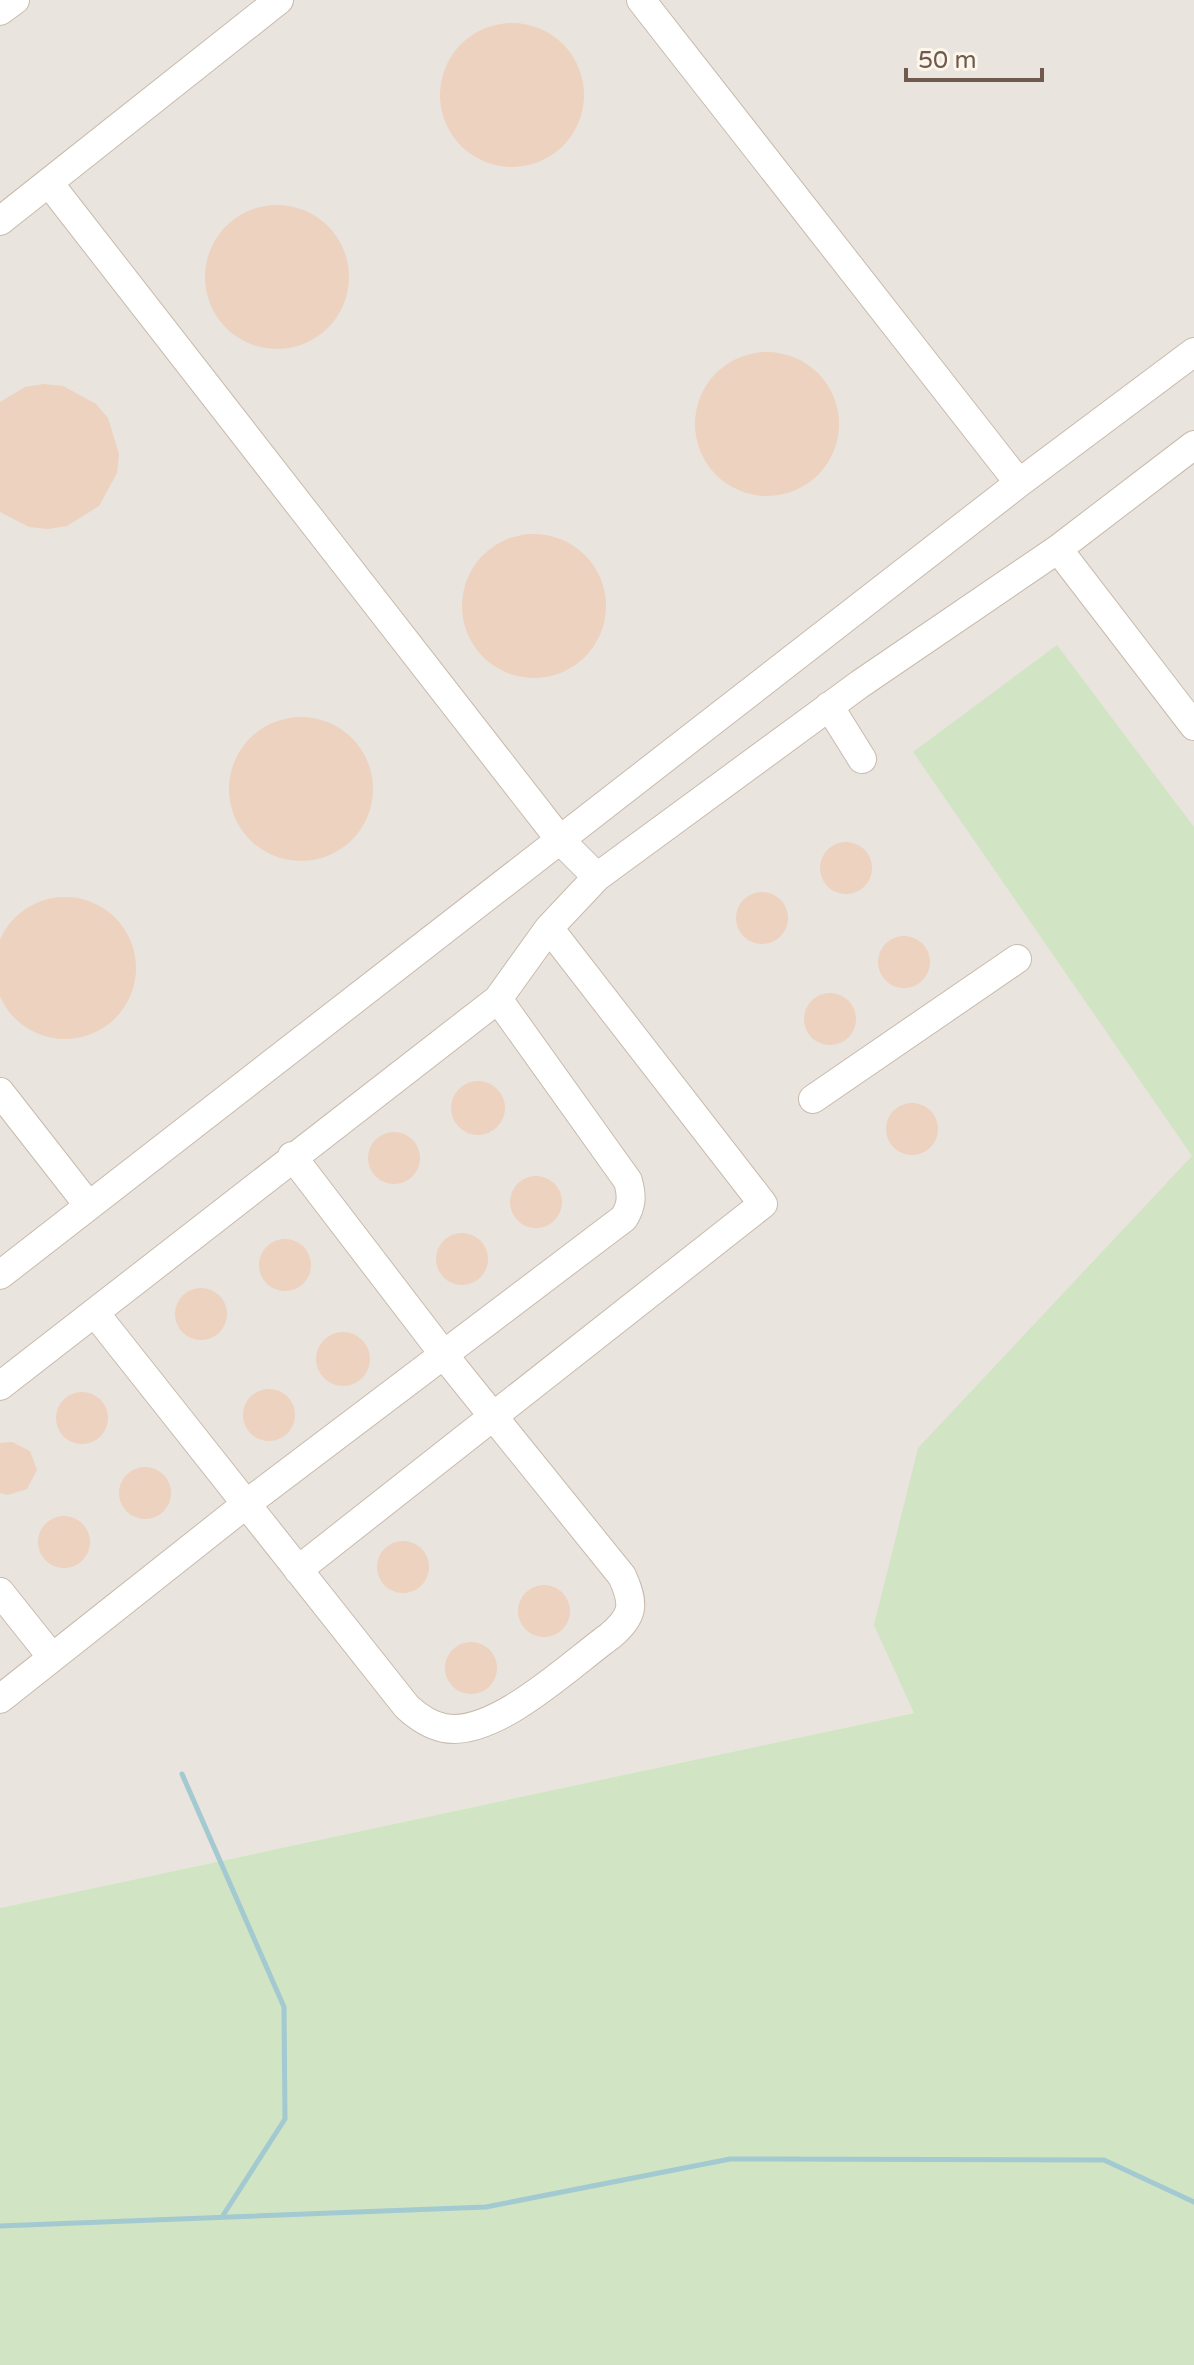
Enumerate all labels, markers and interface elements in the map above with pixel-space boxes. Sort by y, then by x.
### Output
scale bar [906,32,1042,82]
text: 50 m [918,46,976,75]

